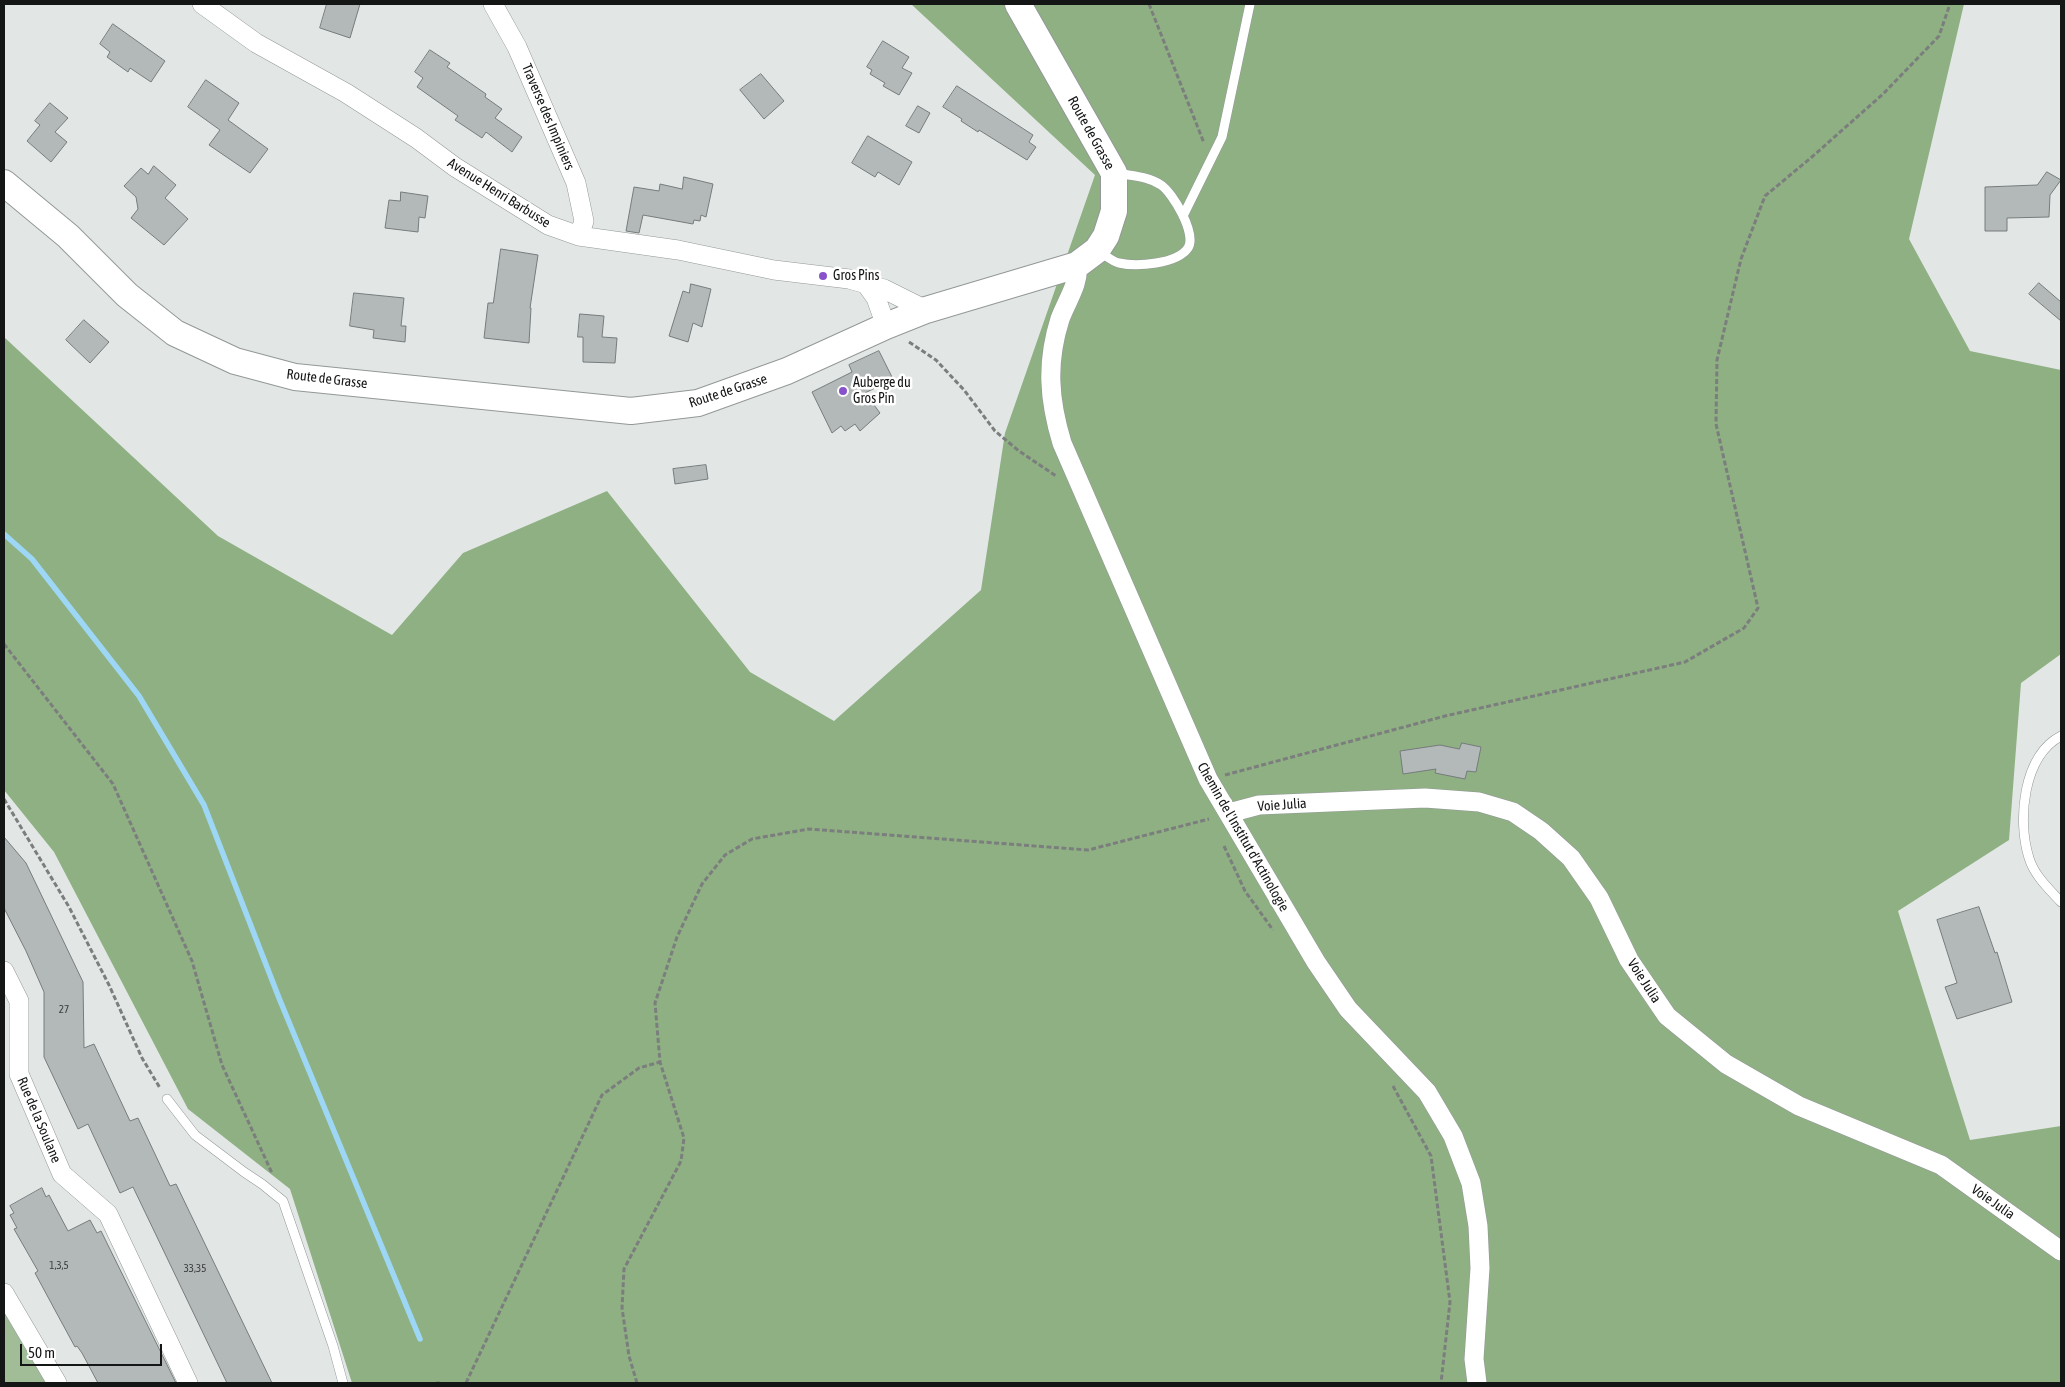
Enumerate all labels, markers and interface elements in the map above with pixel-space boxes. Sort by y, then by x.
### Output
street label: Traverse des Impiniers [518,61,578,173]
street label: Route de Grasse [1064,93,1118,173]
street label: Avenue Henri Barbusse [444,155,554,231]
place label: Gros Pins [833,268,880,284]
marker: Gros Pins [817,270,829,282]
street label: Route de Grasse [286,366,368,392]
street label: Route de Grasse [687,370,769,412]
place label: Auberge du Gros Pin [853,375,911,408]
marker: Auberge du Gros Pin [837,385,849,397]
street label: Chemin de l'Institut d'Actinologie [1193,760,1293,914]
street label: Voie Julia [1257,795,1307,815]
street label: Voie Julia [1624,956,1664,1006]
house number: 27 [59,1003,69,1017]
street label: Rue de la Soulane [13,1075,65,1165]
street label: Voie Julia [1968,1181,2018,1223]
house number: 1,3,5 [49,1259,69,1273]
house number: 33,35 [184,1262,206,1276]
scale bar [22,1334,165,1366]
text: 50 m [28,1344,55,1361]

